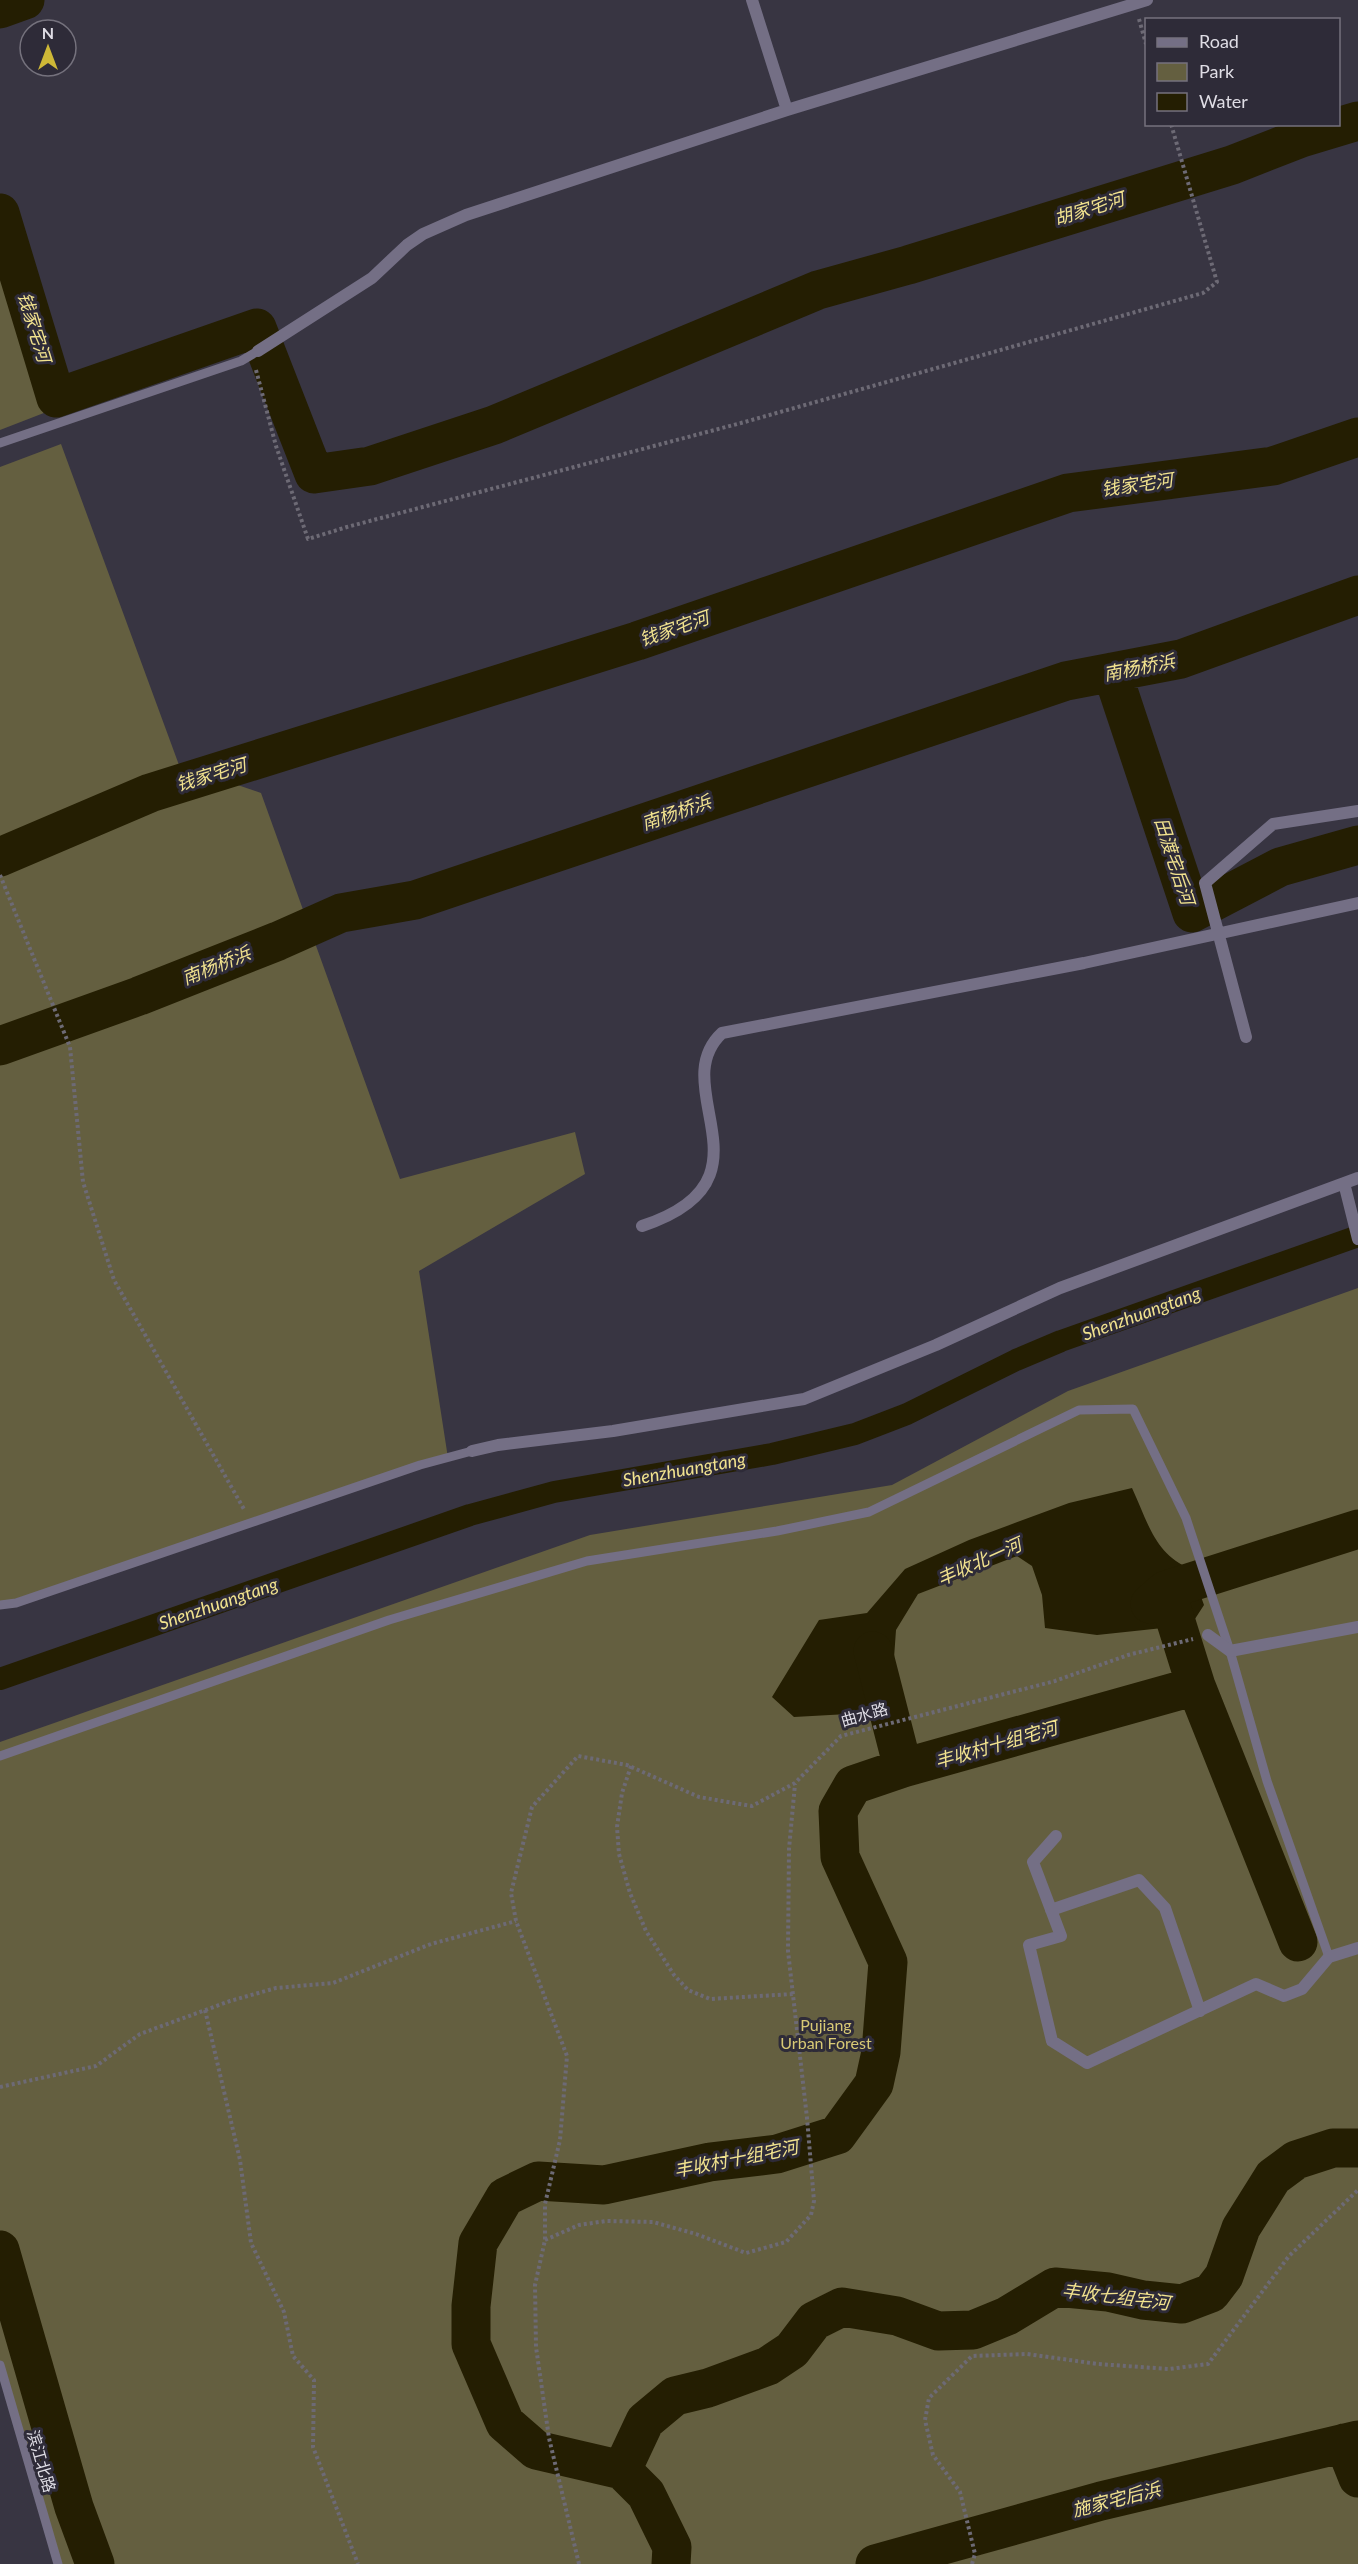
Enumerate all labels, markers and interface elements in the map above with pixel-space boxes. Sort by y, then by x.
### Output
north arrow [18,18,78,78]
legend [1145,18,1340,126]
text: N [42,23,54,42]
text: Road [1199,30,1239,52]
text: Park [1199,60,1235,82]
text: Water [1199,90,1248,112]
water label: 胡家宅河 [1051,186,1130,229]
water label: 钱家宅河 [14,289,57,368]
water label: 钱家宅河 [1100,468,1177,500]
water label: 钱家宅河 [636,605,714,650]
water label: 南杨桥浜 [1102,649,1178,685]
water label: 钱家宅河 [173,752,252,795]
water label: 南杨桥浜 [638,789,716,834]
water label: 田渡宅后河 [1151,815,1200,910]
water label: 南杨桥浜 [179,941,255,989]
water label: Shenzhuangtang [1079,1281,1204,1345]
water label: Shenzhuangtang [621,1447,747,1491]
water label: 丰收北一河 [933,1531,1027,1589]
water label: Shenzhuangtang [156,1572,281,1634]
street label: 曲水路 [838,1698,890,1730]
water label: 丰收村十组宅河 [932,1715,1062,1772]
park label: Pujiang Urban Forest [780,2015,872,2052]
water label: 丰收村十组宅河 [672,2135,803,2181]
water label: 丰收七组宅河 [1061,2279,1174,2314]
street label: 滨江北路 [24,2428,60,2494]
water label: 施家宅后浜 [1070,2477,1164,2521]

